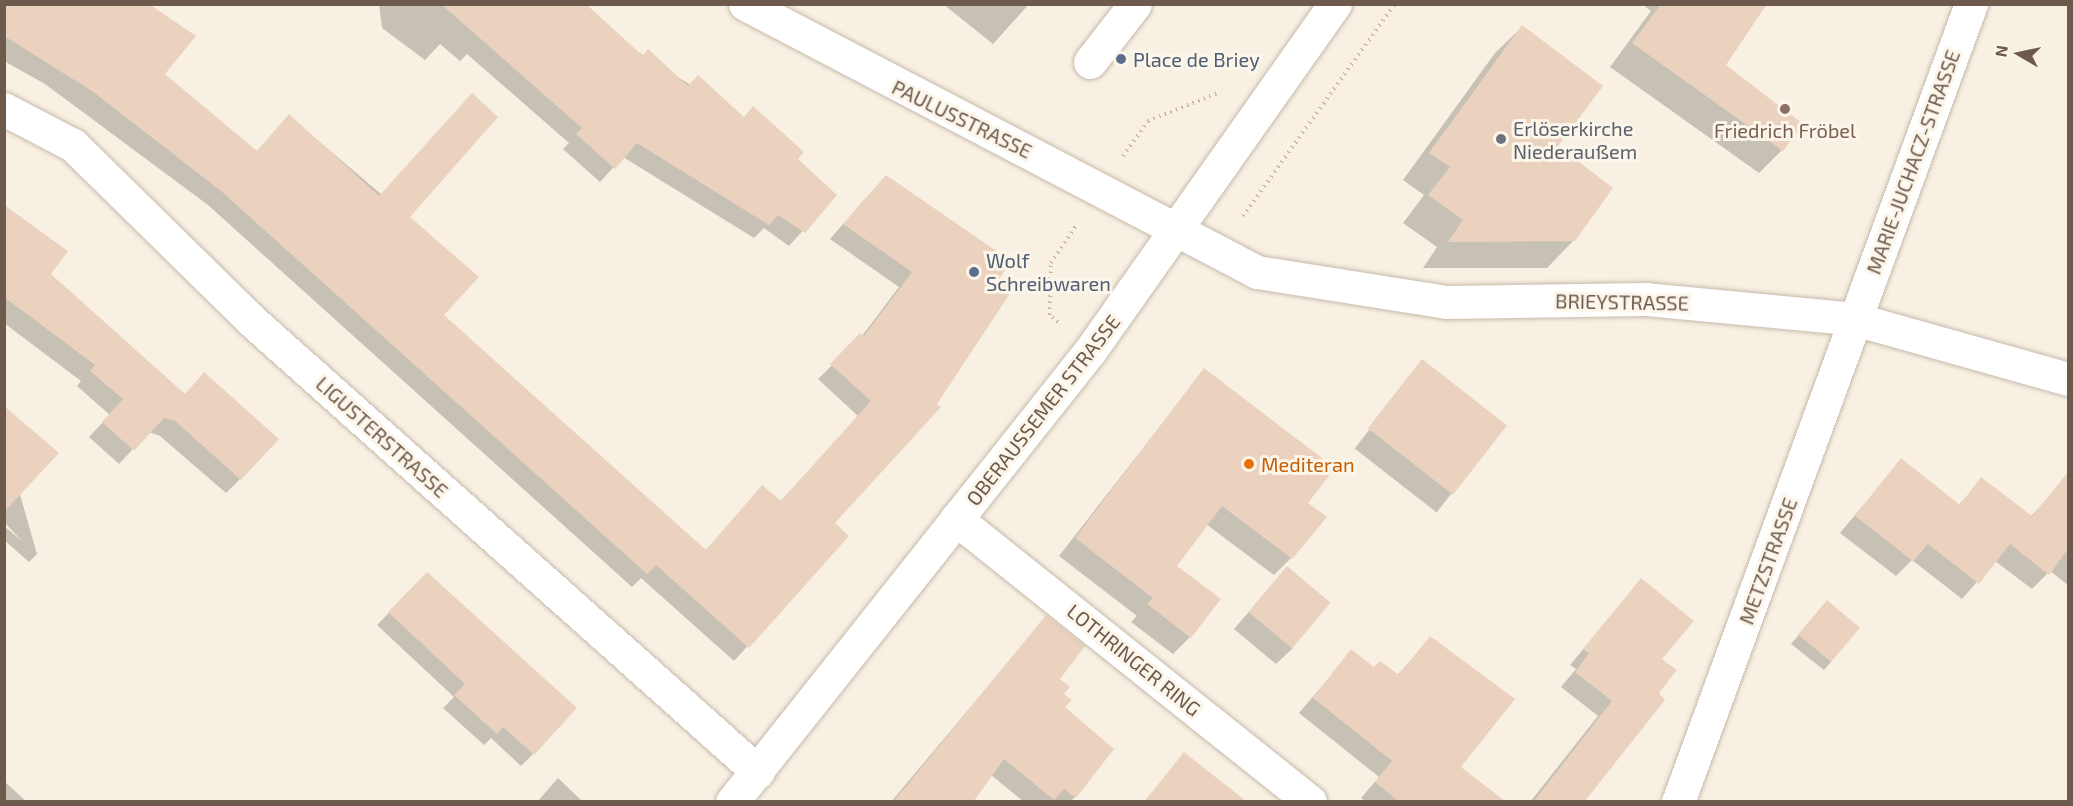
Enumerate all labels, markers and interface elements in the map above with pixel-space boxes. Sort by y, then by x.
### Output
north arrow [1989,24,2049,84]
text: N [1990,44,2011,58]
place label: Place de Briey [1133,47,1260,71]
street label: MARIE-JUCHACZ-STRASSE [1861,47,1965,277]
marker: Place de Briey [1114,52,1128,66]
street label: PAULUSSTRASSE [888,75,1036,163]
marker: Friedrich Fröbel [1778,102,1792,116]
place label: Erlöserkirche Niederaußem [1513,116,1637,163]
place label: Friedrich Fröbel [1714,118,1856,142]
marker: Erlöserkirche Niederaußem [1494,132,1508,146]
place label: Wolf Schreibwaren [986,248,1111,295]
marker: Wolf Schreibwaren [967,265,981,279]
street label: BRIEYSTRASSE [1555,289,1689,315]
street label: OBERAUSSEMER STRASSE [961,310,1125,510]
street label: LIGUSTERSTRASSE [311,372,453,502]
place label: Mediteran [1261,452,1355,476]
marker: Mediteran [1242,457,1256,471]
street label: METZSTRASSE [1734,494,1802,628]
street label: LOTHRINGER RING [1063,599,1205,721]

